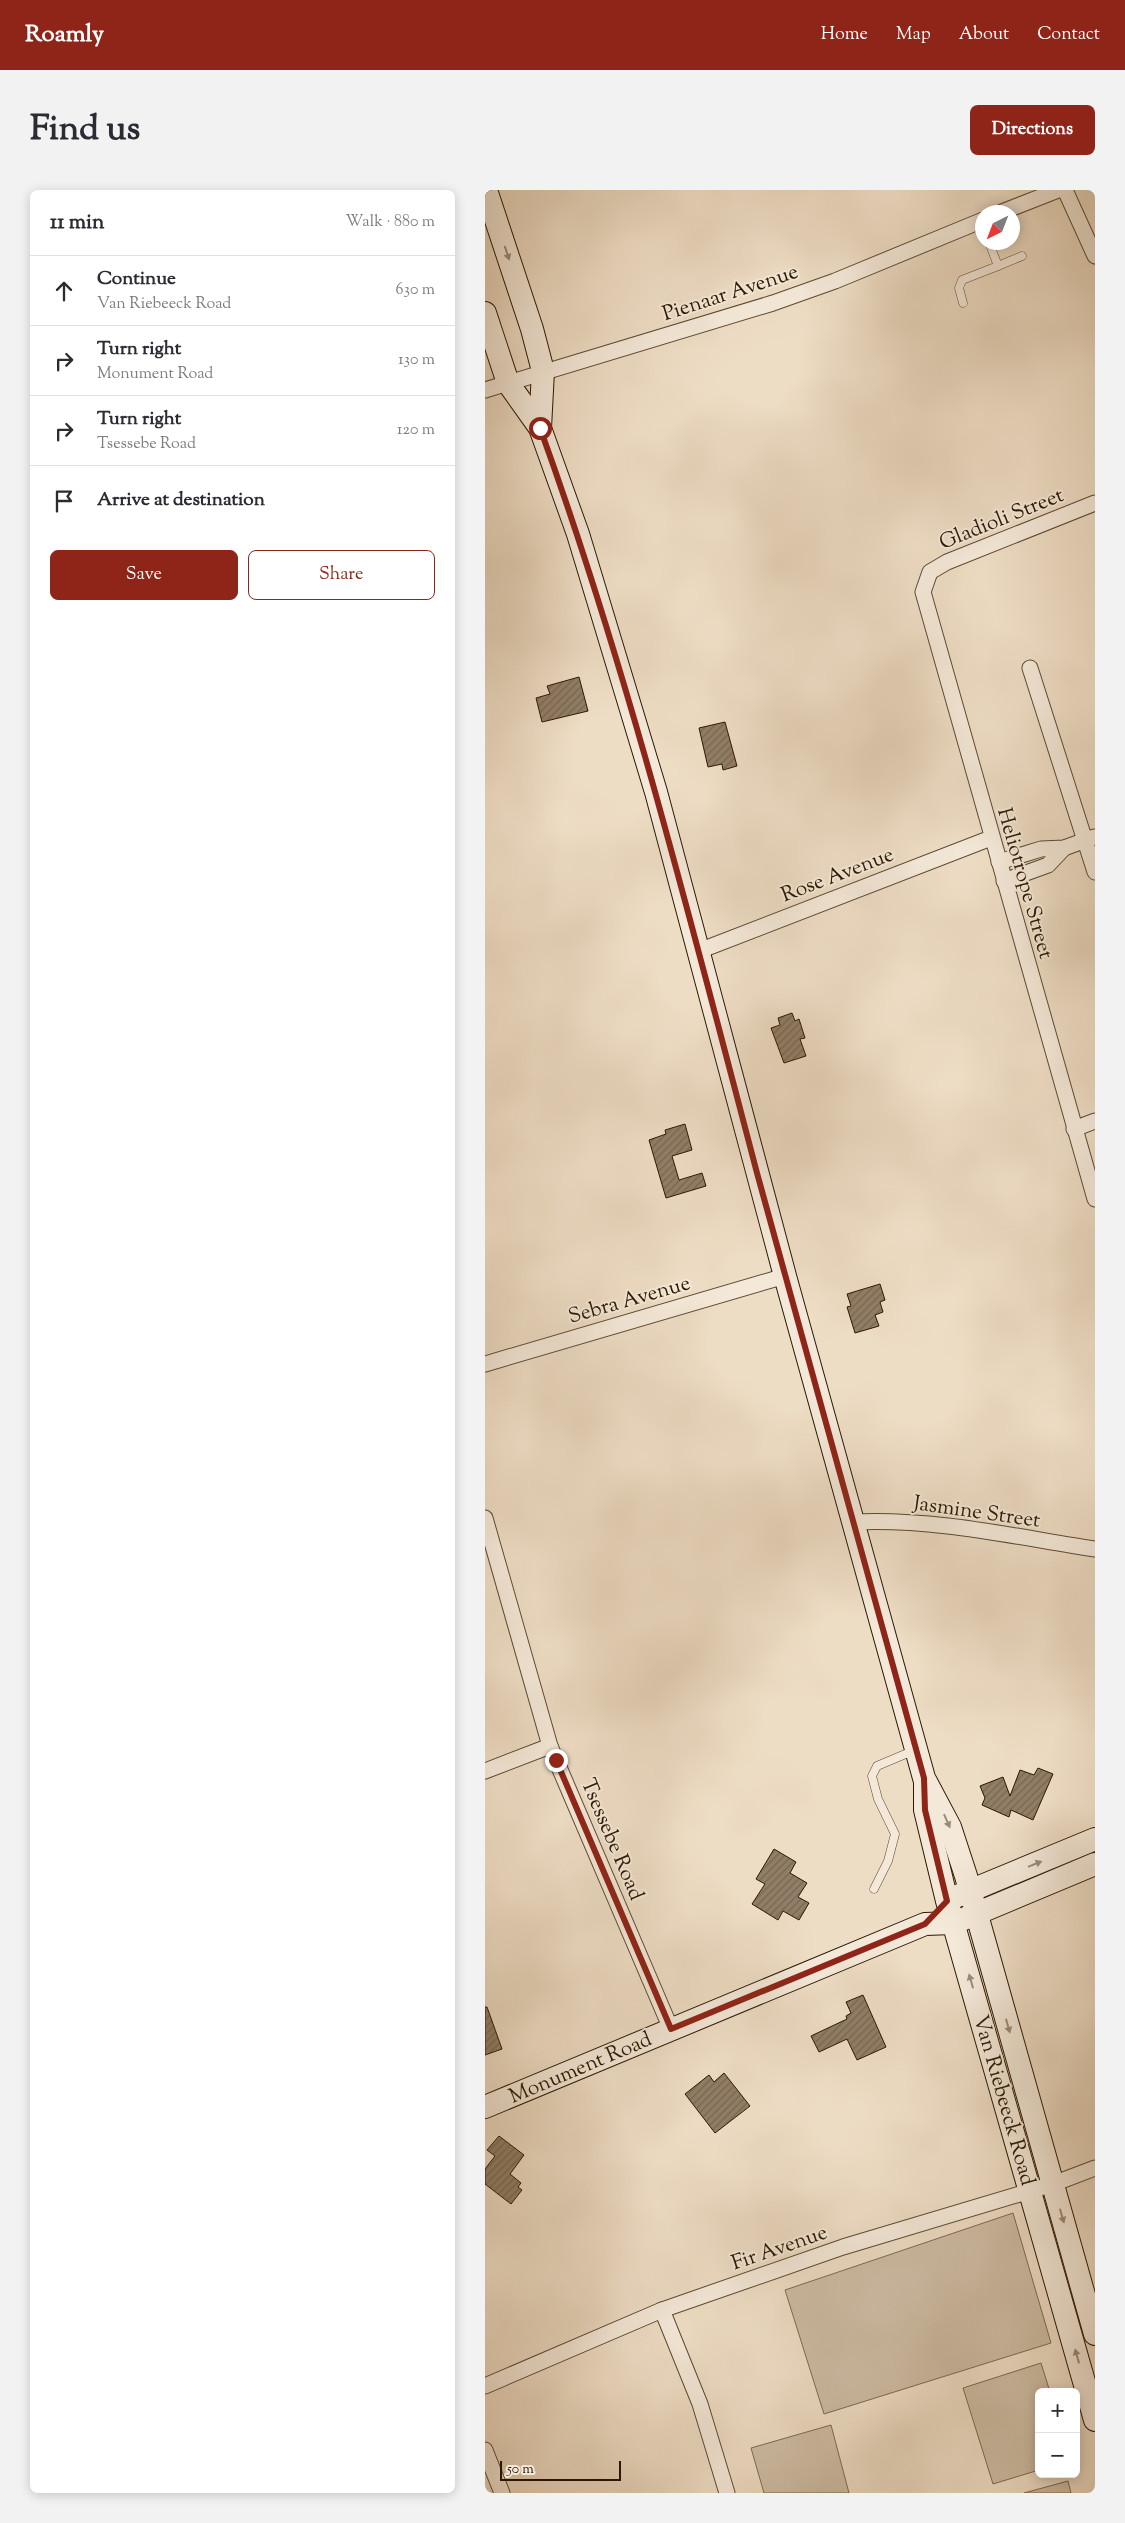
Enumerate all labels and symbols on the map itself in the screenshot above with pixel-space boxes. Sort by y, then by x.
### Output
north arrow [975,205,1020,250]
one-way arrow [503,246,511,261]
street label: Pienaar Avenue [659,258,802,330]
route start [529,417,552,440]
street label: Gladioli Street [935,481,1069,558]
street label: Heliotrope Street [988,804,1060,963]
street label: Rose Avenue [777,841,898,911]
street label: Sebra Avenue [565,1269,694,1333]
street label: Jasmine Street [910,1489,1042,1537]
route end [545,1749,568,1772]
street label: Tsessebe Road [572,1774,650,1906]
one-way arrow [943,1814,951,1828]
one-way arrow [1028,1859,1042,1867]
one-way arrow [966,1973,974,1988]
street label: Van Riebeeck Road [964,2012,1042,2190]
one-way arrow [1004,2019,1012,2034]
street label: Monument Road [505,2025,657,2112]
one-way arrow [1058,2208,1066,2224]
street label: Fir Avenue [728,2218,832,2279]
one-way arrow [1073,2348,1081,2364]
scale bar [500,2458,621,2481]

